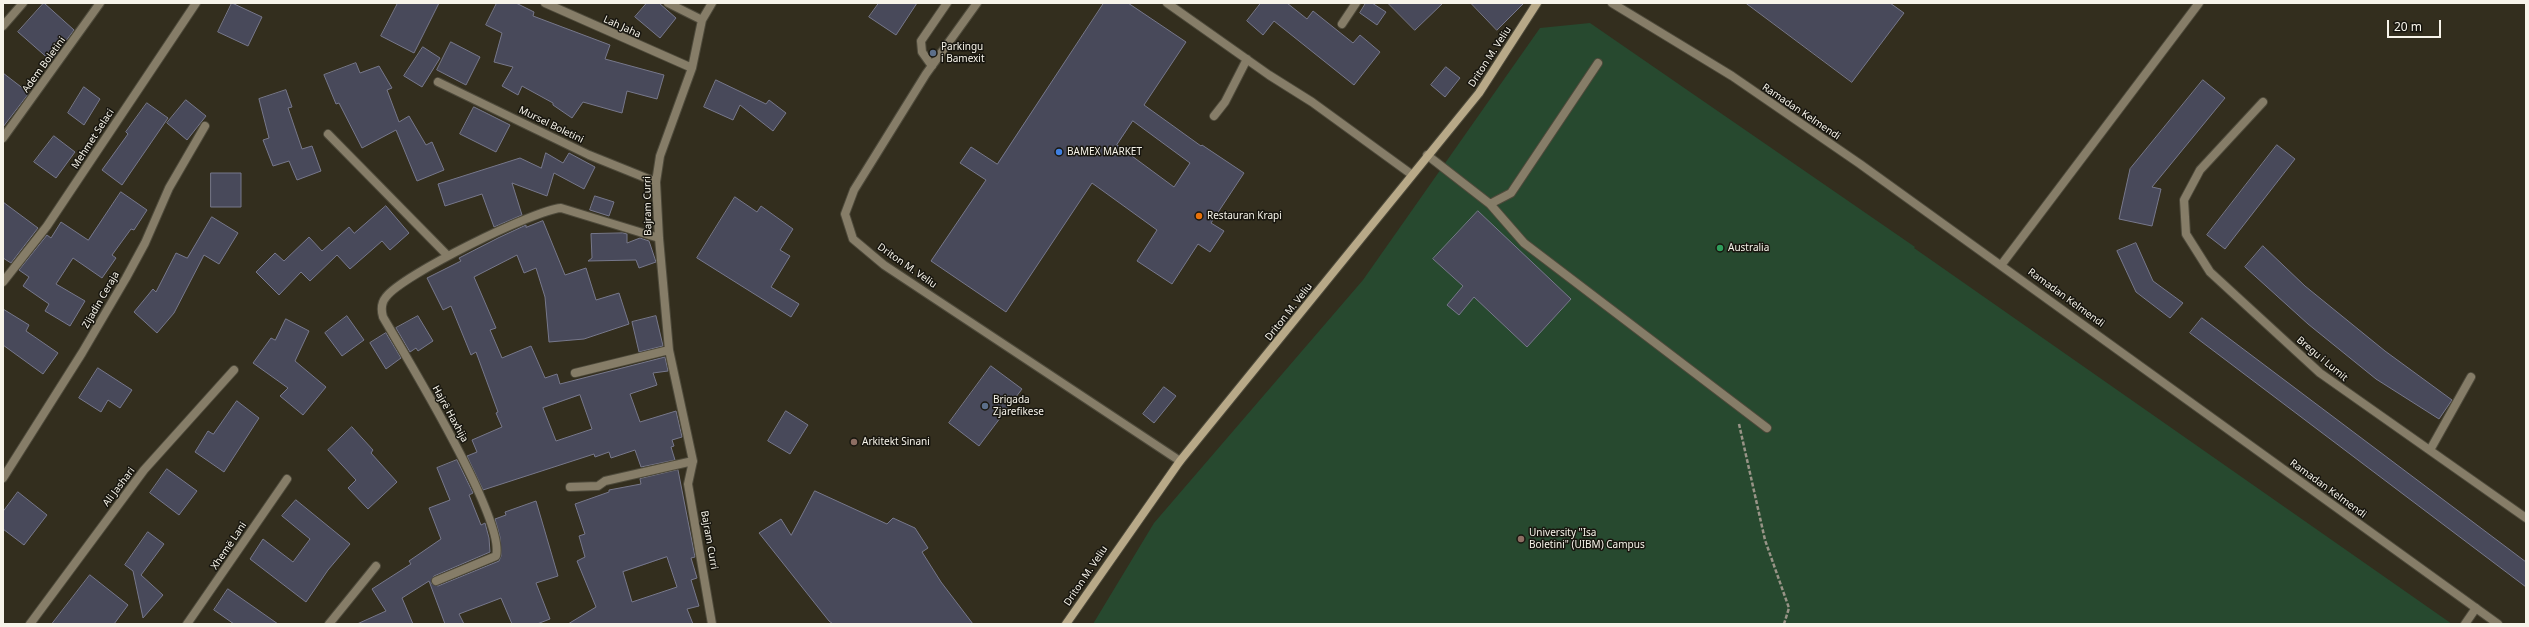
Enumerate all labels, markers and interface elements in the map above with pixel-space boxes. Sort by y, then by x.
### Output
scale bar [2389,12,2443,38]
street label: Lah Jaha [601,13,643,41]
text: 20 m [2394,18,2422,35]
street label: Driton M. Veliu [1466,25,1514,89]
street label: Adem Boletini [20,35,68,95]
place label: Parkingu i Bamexit [941,41,985,64]
marker: Parkingu i Bamexit [928,48,938,58]
street label: Ramadan Kelmendi [1760,81,1842,143]
street label: Mursel Boletini [517,104,585,146]
street label: Mehmet Selaci [69,107,117,171]
place label: BAMEX MARKET [1067,146,1142,158]
marker: BAMEX MARKET [1054,147,1064,157]
street label: Bajram Curri [641,176,655,236]
place label: Restauran Krapi [1207,210,1282,222]
marker: Restauran Krapi [1194,211,1204,221]
street label: Driton M. Veliu [875,241,939,291]
place label: Australia [1728,242,1769,254]
marker: Australia [1715,243,1725,253]
street label: Ramadan Kelmendi [2025,266,2107,330]
street label: Zijadin Ceraja [80,269,122,331]
street label: Driton M. Veliu [1263,281,1315,343]
street label: Bregu i Lumit [2294,334,2350,384]
street label: Hajrë Haxhija [429,384,471,444]
place label: Brigada Zjarefikese [993,394,1044,418]
marker: Brigada Zjarefikese [980,401,990,411]
place label: Arkitekt Sinani [862,436,930,448]
marker: Arkitekt Sinani [849,437,859,447]
street label: Ramadan Kelmendi [2287,457,2369,521]
street label: Ali Jashari [100,465,138,509]
street label: Bajram Curri [698,510,720,570]
street label: Xhemë Lani [209,520,249,572]
place label: University "Isa Boletini" (UIBM) Campus [1529,527,1645,550]
marker: University "Isa Boletini" (UIBM) Campus [1516,534,1526,544]
street label: Driton M. Veliu [1062,544,1110,608]

